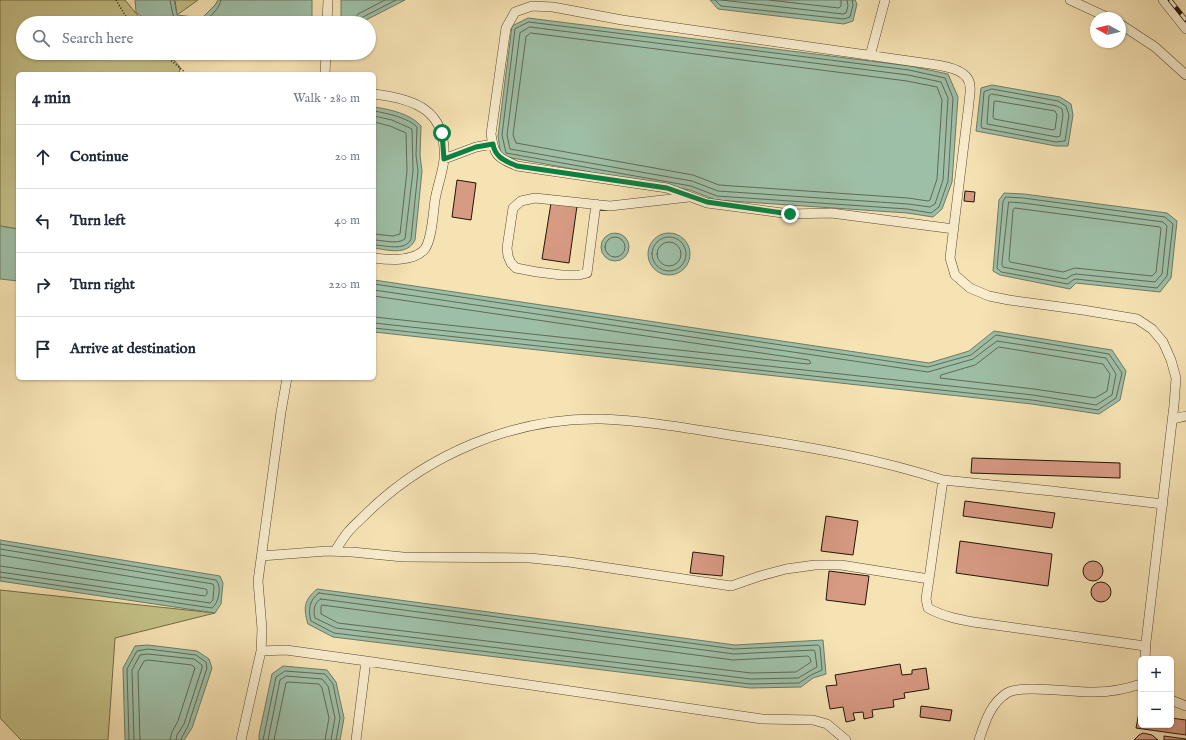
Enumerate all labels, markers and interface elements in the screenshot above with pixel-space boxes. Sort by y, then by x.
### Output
north arrow [1090,12,1126,48]
search box [16,16,376,60]
icon: search [30,27,52,49]
text: Search here [62,29,133,48]
text: 4 min [32,88,71,109]
text: Walk · 280 m [293,90,360,107]
route start [433,124,451,142]
icon: ahead [32,146,54,168]
text: Continue [70,147,128,166]
text: 20 m [335,148,360,165]
route end [781,205,799,223]
icon: left [32,210,54,232]
text: Turn left [70,211,126,230]
text: 40 m [334,212,360,229]
icon: right [32,274,54,296]
text: Turn right [70,275,135,294]
text: 220 m [329,276,360,293]
icon: arrive [32,338,54,360]
text: Arrive at destination [70,339,196,358]
map controls [1138,656,1174,728]
button: + [1138,656,1174,692]
button: − [1138,692,1174,728]

